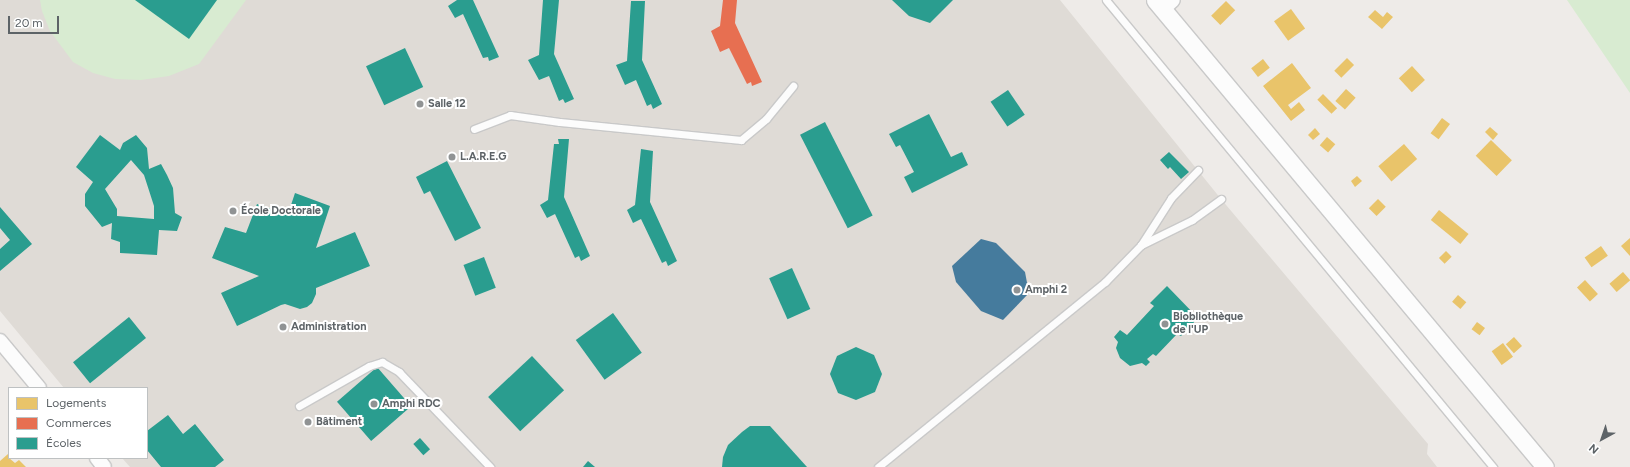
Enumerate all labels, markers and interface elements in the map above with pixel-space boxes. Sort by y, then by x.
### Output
scale bar [10,8,61,34]
text: 20 m [15,16,43,30]
place label: Salle 12 [428,97,466,111]
marker: Salle 12 [415,99,425,109]
place label: L.A.R.E.G [460,150,506,164]
marker: L.A.R.E.G [447,152,457,162]
place label: École Doctorale [241,204,321,218]
marker: École Doctorale [228,206,238,216]
place label: Amphi 2 [1025,283,1067,297]
marker: Amphi 2 [1012,285,1022,295]
place label: Biobliothèque de l'UP [1173,311,1243,337]
marker: Biobliothèque de l'UP [1160,319,1170,329]
place label: Administration [291,320,366,334]
marker: Administration [278,322,288,332]
legend [8,387,148,459]
text: Logements [46,396,106,410]
place label: Amphi RDC [382,397,441,411]
marker: Amphi RDC [369,399,379,409]
place label: Bâtiment [316,415,362,429]
text: Commerces [46,416,111,430]
marker: Bâtiment [303,417,313,427]
north arrow [1582,419,1622,459]
text: Écoles [46,436,81,450]
text: N [1587,441,1601,456]

